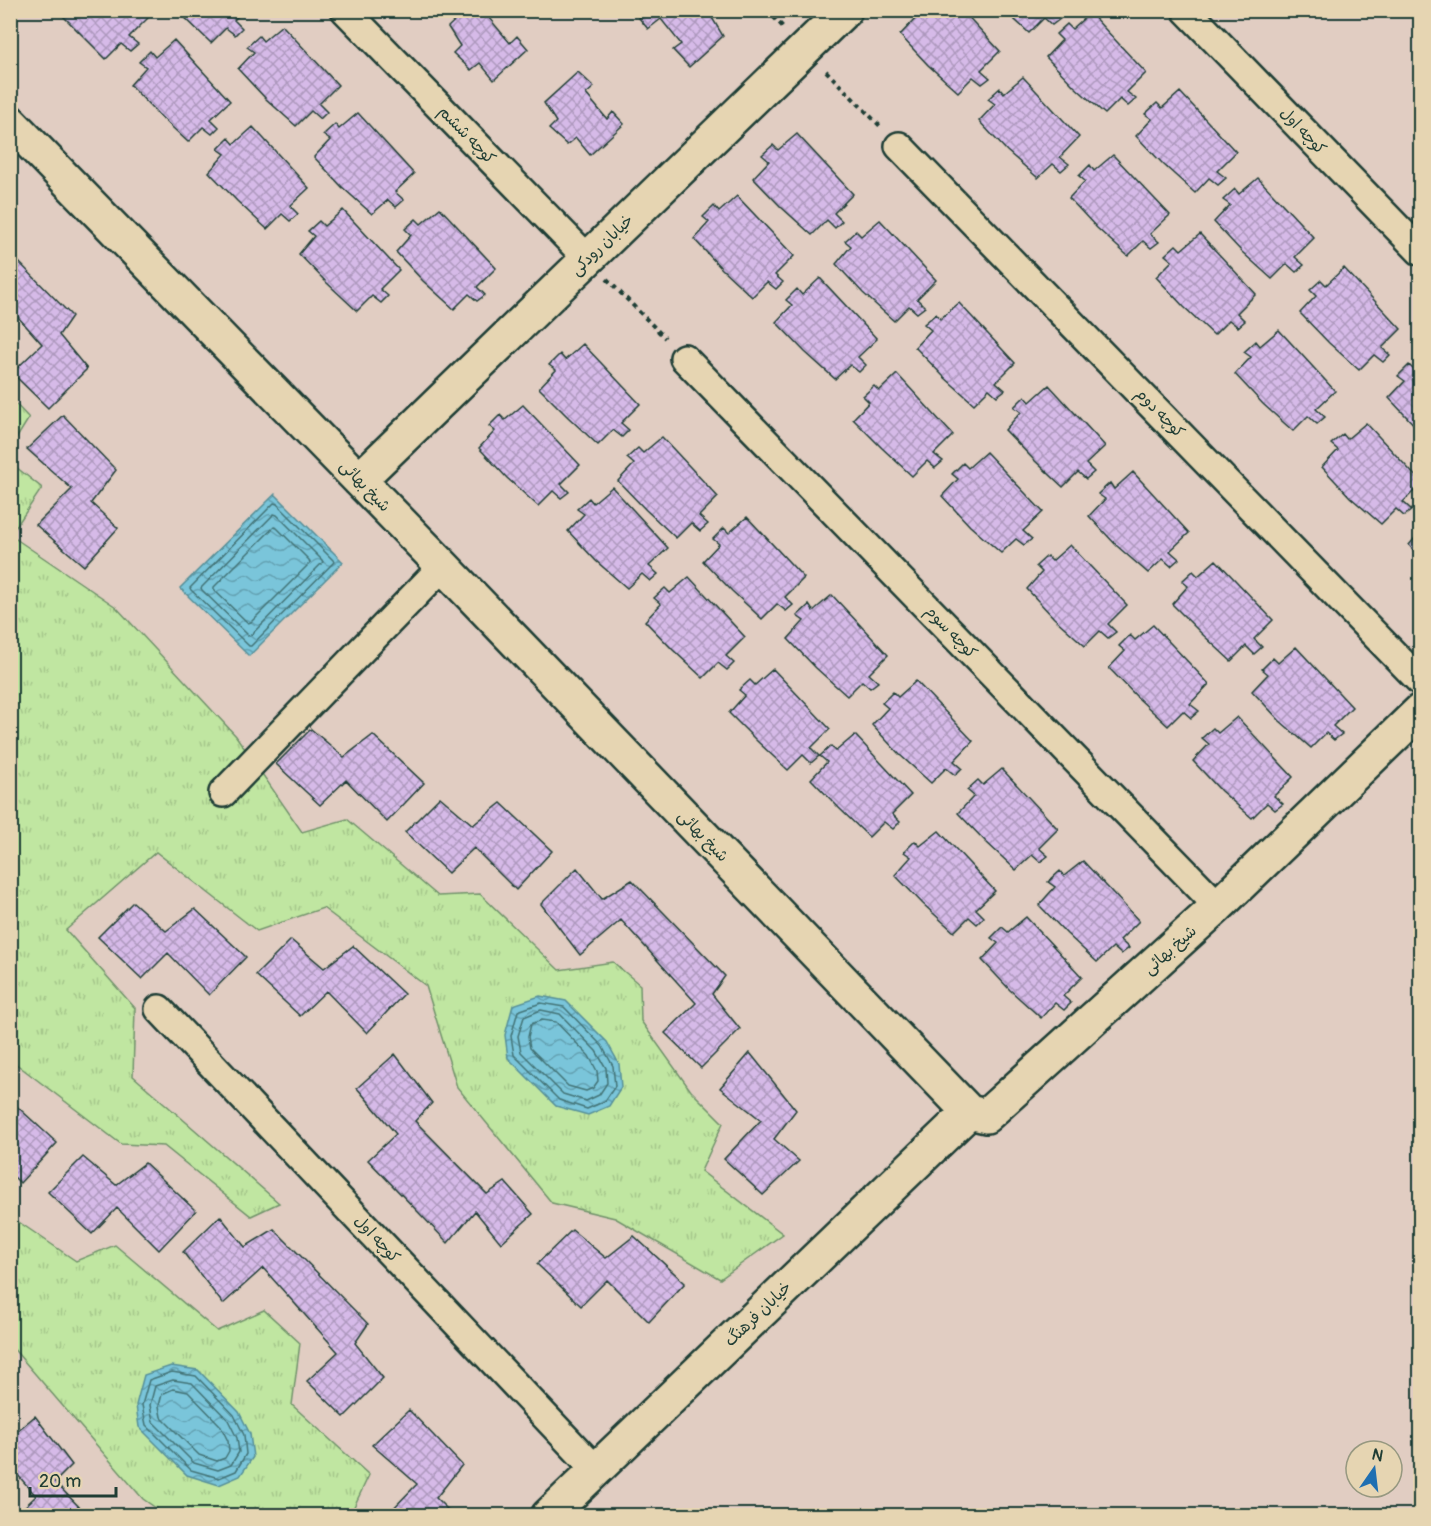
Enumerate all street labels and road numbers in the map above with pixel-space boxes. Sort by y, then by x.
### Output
street label: کوچه ششم [433,101,500,170]
street label: کوچه اول [1276,103,1330,159]
street label: خیابان رودکی [566,210,638,280]
street label: کوچه دوم [1130,384,1189,444]
street label: شیخ بهائی [335,456,395,516]
street label: کوچه سوم [919,601,981,664]
street label: شیخ بهائی [673,806,733,866]
street label: شیخ بهائی [1139,921,1201,979]
street label: کوچه اول [350,1211,404,1267]
street label: خیابان فرهنگ [720,1277,796,1351]

